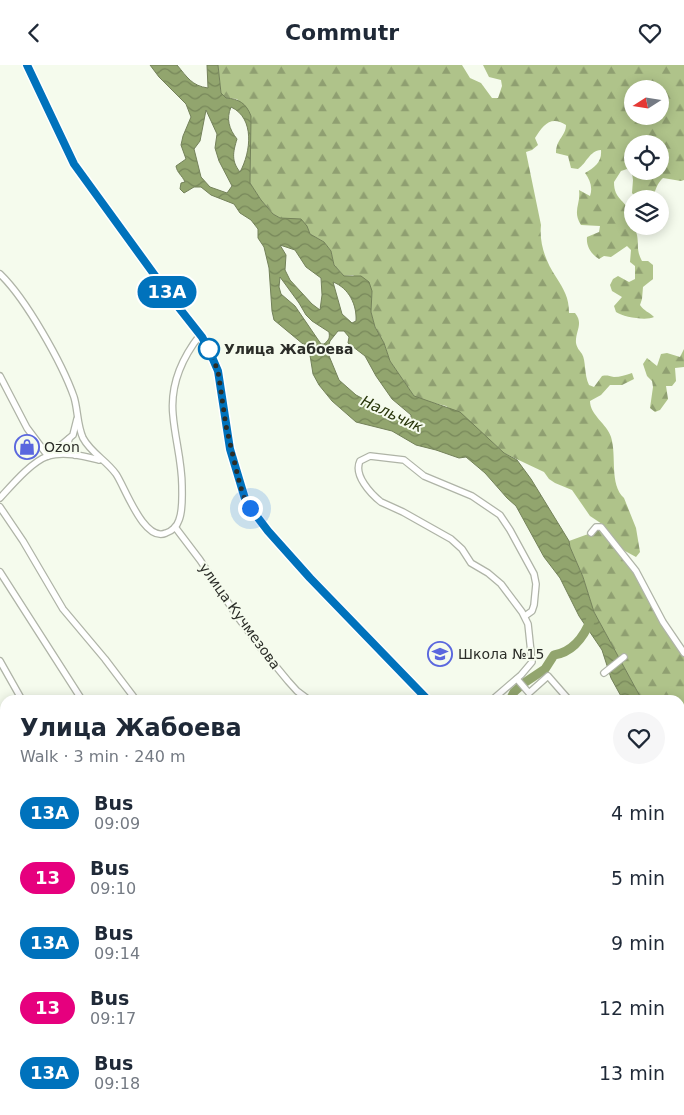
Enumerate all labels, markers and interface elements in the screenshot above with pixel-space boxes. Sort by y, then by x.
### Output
icon: back [20,19,48,47]
icon: heart [636,19,664,47]
text: Commutr [285,20,399,45]
north arrow [624,80,669,125]
map controls [624,80,669,235]
button: locate [624,135,669,180]
button: layers [624,190,669,235]
line badge: 13А [138,276,196,308]
text: 13А [148,281,186,302]
marker: Улица Жабоева [198,338,220,360]
place label: Улица Жабоева [224,341,353,357]
water label: Нальчик [358,392,426,436]
shop icon: Ozon [14,434,40,460]
place label: Ozon [44,439,80,455]
your location [238,496,263,521]
street label: улица Кучмезова [196,560,284,672]
school or university icon: Школа №15 [427,641,453,667]
place label: Школа №15 [458,646,544,662]
button: heart [613,712,665,764]
text: Улица Жабоева [20,714,242,742]
text: Walk · 3 min · 240 m [20,747,185,766]
text: Bus [94,792,133,814]
text: 13А [30,802,69,823]
text: 4 min [611,802,665,824]
text: 09:09 [94,814,140,833]
text: Bus [90,857,129,879]
text: 13 [35,867,60,888]
text: 5 min [611,867,665,889]
text: 09:10 [90,879,136,898]
text: Bus [94,922,133,944]
text: 13А [30,932,69,953]
text: 9 min [611,932,665,954]
text: 09:14 [94,944,140,963]
text: Bus [90,987,129,1009]
text: 13 [35,997,60,1018]
text: 12 min [599,997,665,1019]
text: 09:17 [90,1009,136,1028]
text: Bus [94,1052,133,1074]
text: 13А [30,1062,69,1083]
text: 13 min [599,1062,665,1084]
text: 09:18 [94,1074,140,1093]

